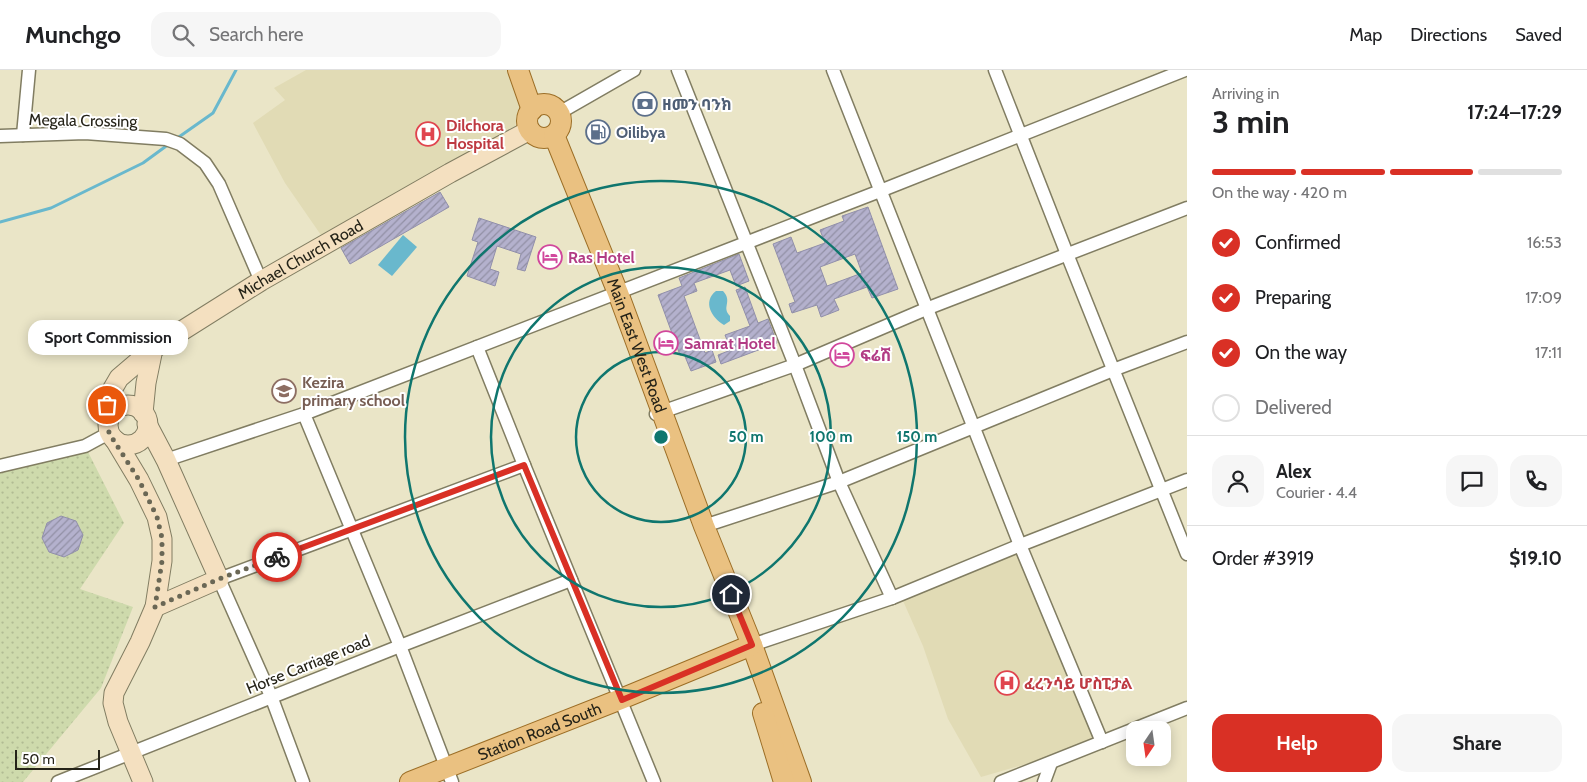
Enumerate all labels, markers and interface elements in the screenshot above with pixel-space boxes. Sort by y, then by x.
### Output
search box [151,12,501,57]
text: Munchgo [25,20,121,49]
icon: search [169,21,197,49]
text: Search here [209,23,303,46]
text: Map [1349,24,1382,46]
text: Directions [1410,24,1487,46]
text: Saved [1515,24,1562,46]
text: Arriving in [1212,84,1279,103]
bank icon: ዘመን ባንክ [632,91,658,117]
place label: ዘመን ባንክ [662,95,732,114]
text: 17:24–17:29 [1467,101,1562,124]
text: 3 min [1212,102,1290,141]
street label: Megala Crossing [29,110,138,131]
place label: Dilchora Hospital [446,116,504,153]
fuel station icon: Oilibya [585,119,611,145]
hospital icon: Dilchora Hospital [415,121,441,147]
place label: Oilibya [616,123,665,142]
text: On the way · 420 m [1212,183,1347,202]
street label: Michael Church Road [234,216,366,303]
icon: check [1212,229,1240,257]
text: Confirmed [1255,231,1341,254]
text: 16:53 [1527,233,1562,252]
hotel icon: Ras Hotel [537,244,563,270]
place label: Ras Hotel [568,248,635,267]
street label: Main East West Road [603,275,670,415]
icon: check [1212,284,1240,312]
text: Preparing [1255,286,1331,309]
text: 17:09 [1525,288,1562,307]
callout: Sport Commission [27,320,187,355]
text: Sport Commission [44,328,172,347]
hotel icon: Samrat Hotel [653,330,679,356]
place label: Samrat Hotel [684,334,776,353]
icon: check [1212,339,1240,367]
text: On the way [1255,341,1347,364]
hotel icon: ፍሬሽ [829,342,855,368]
text: 17:11 [1535,343,1562,362]
place label: ፍሬሽ [860,346,892,365]
place label: Kezira primary school [302,373,405,410]
school or university icon: Kezira primary school [271,378,297,404]
pin [86,384,128,426]
icon: bag [93,391,121,419]
text: Delivered [1255,396,1332,419]
centre of rings [652,428,670,446]
text: 50 m [728,428,764,446]
text: 100 m [809,428,853,446]
text: 150 m [897,428,937,446]
button: person [1212,455,1264,507]
button: chat [1446,455,1498,507]
button: phone [1510,455,1562,507]
text: Alex [1276,460,1312,483]
text: Courier · 4.4 [1276,483,1357,502]
courier [252,532,302,582]
icon: bike [263,543,291,571]
text: Order #3919 [1212,547,1314,570]
text: $19.10 [1509,547,1562,570]
pin [710,573,752,615]
icon: home [717,580,745,608]
street label: Horse Carriage road [243,631,373,698]
hospital icon: ፈረንሳይ ሆስፒታል [994,670,1020,696]
place label: ፈረንሳይ ሆስፒታል [1024,674,1133,693]
street label: Station Road South [475,699,604,764]
button: Help [1212,714,1382,772]
button: Share [1392,714,1562,772]
north arrow [1126,721,1171,766]
map controls [1126,721,1171,766]
scale bar [15,747,100,770]
text: 50 m [22,750,55,768]

